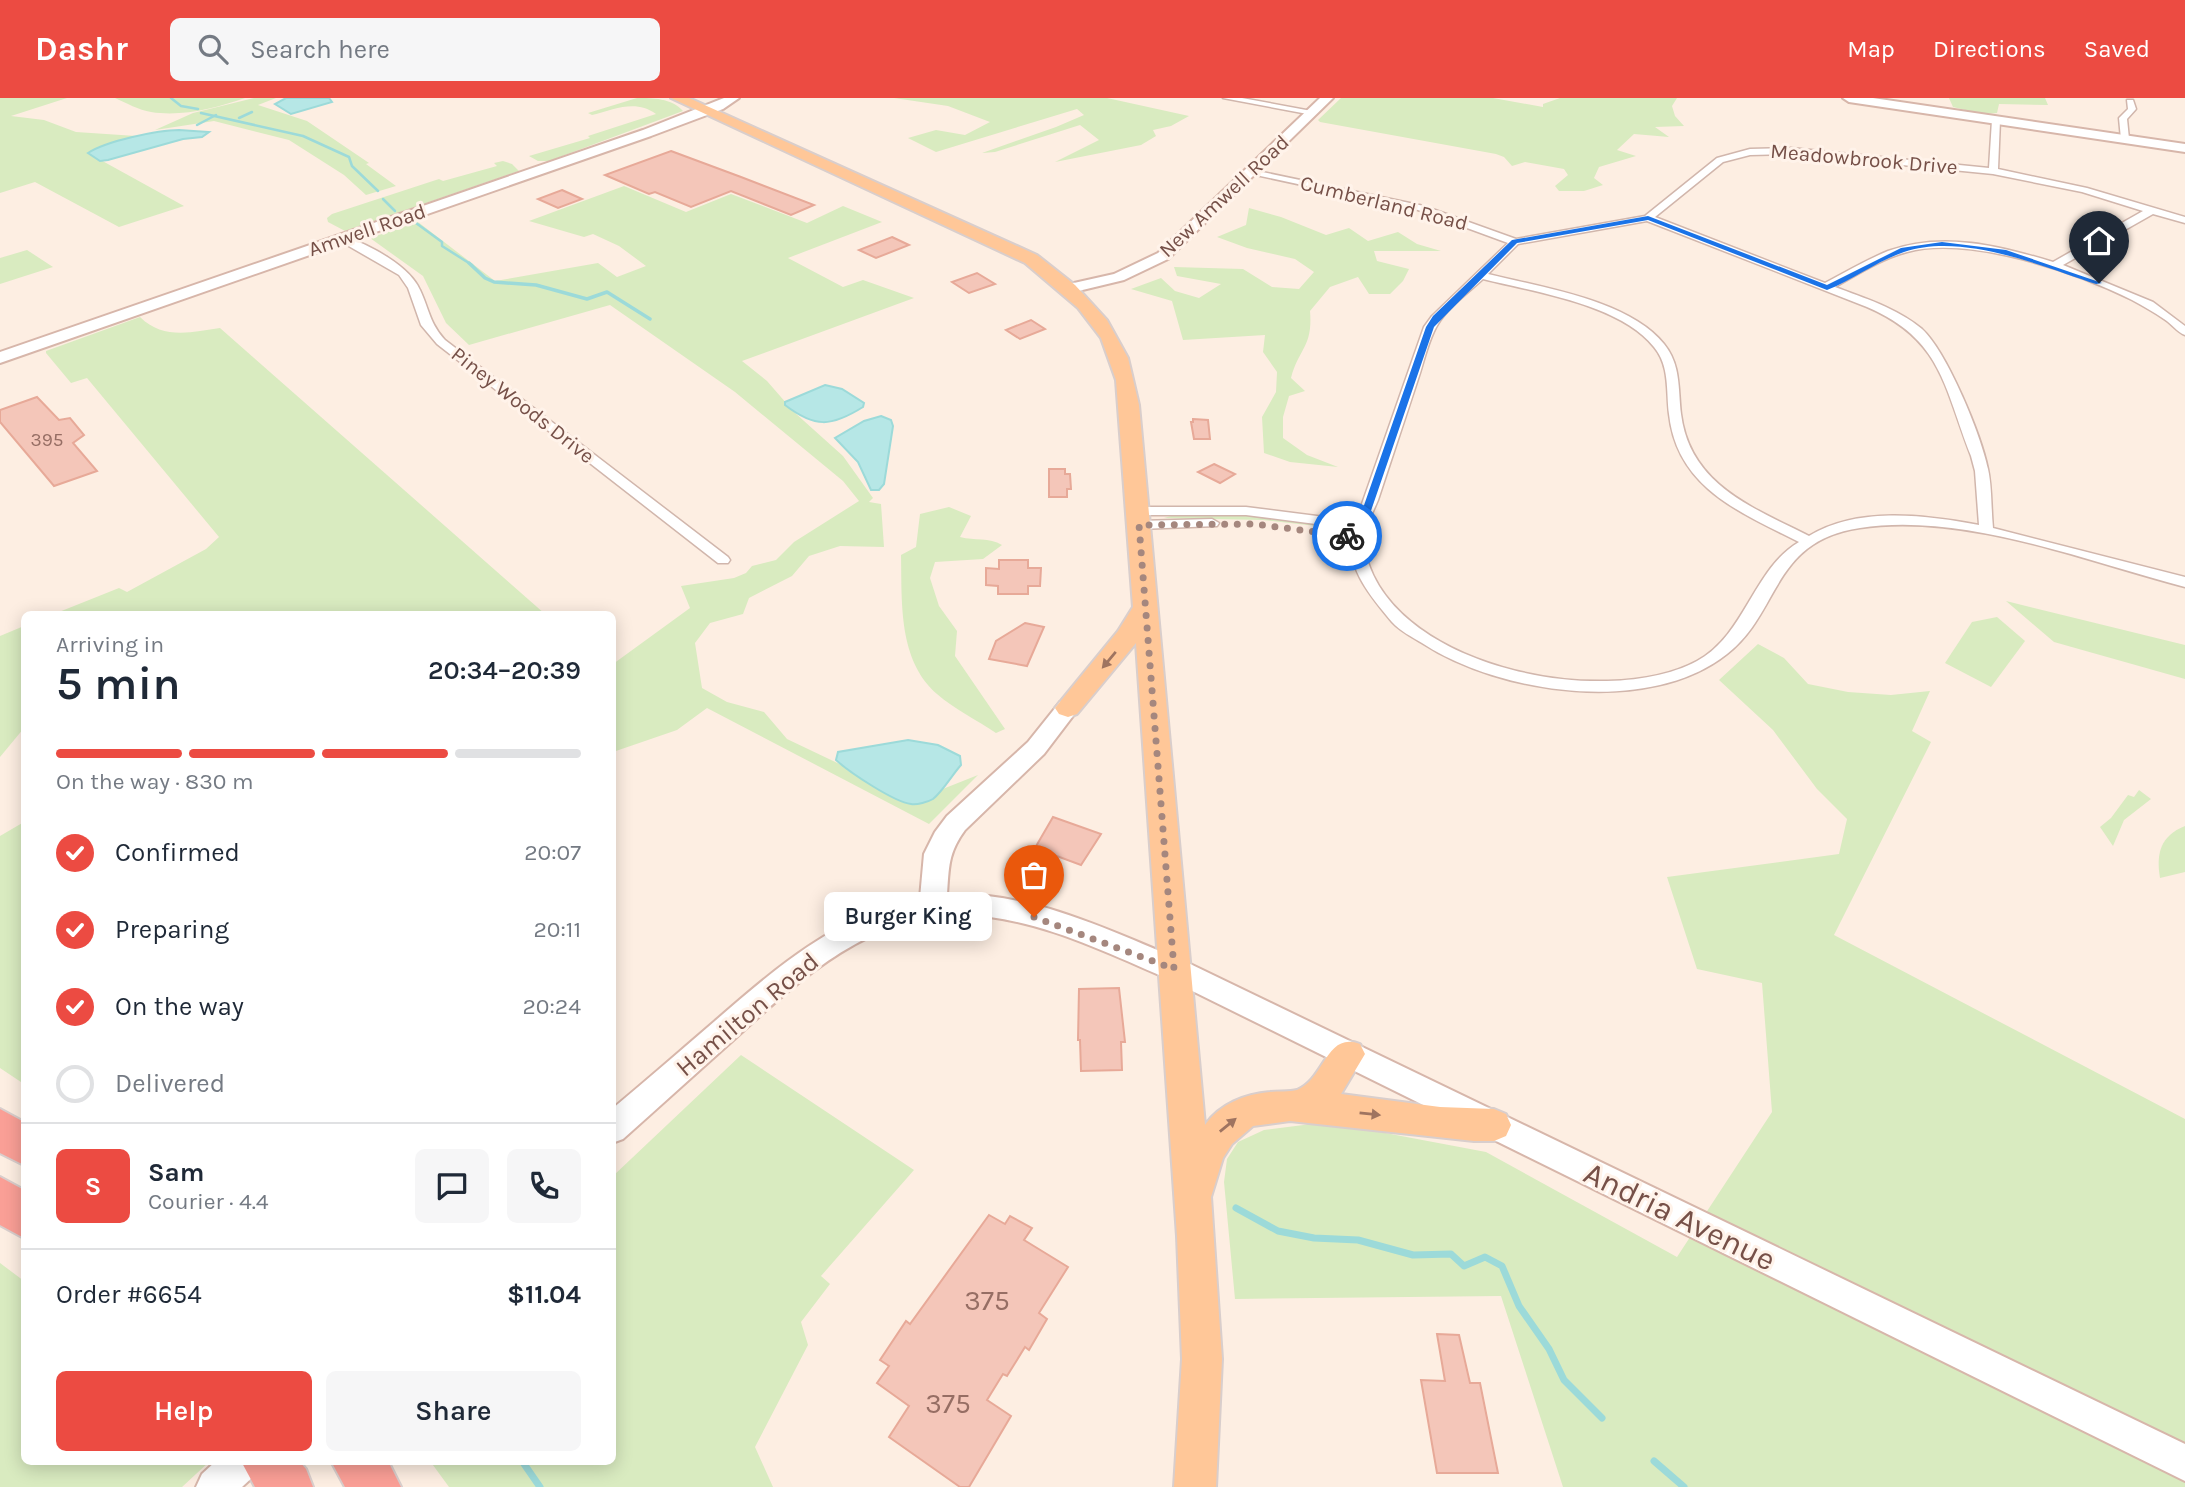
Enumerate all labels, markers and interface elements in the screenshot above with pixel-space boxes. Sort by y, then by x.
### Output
search box [170,18,660,81]
text: Dashr [35,30,128,68]
icon: search [194,30,232,68]
text: Search here [250,34,390,65]
text: Map [1847,35,1895,63]
text: Directions [1933,35,2046,63]
text: Saved [2084,35,2150,63]
street label: New Amwell Road [1154,130,1294,262]
street label: Meadowbrook Drive [1769,139,1959,179]
street label: Cumberland Road [1298,171,1470,235]
street label: Amwell Road [305,199,429,261]
pin [2069,211,2129,283]
icon: home [2080,222,2118,260]
street label: Piney Woods Drive [447,342,599,468]
house number: 395 [31,429,63,451]
courier [1312,501,1382,571]
icon: bike [1328,517,1366,555]
text: Arriving in [56,631,164,658]
one-way arrow [1102,651,1117,668]
text: 20:34–20:39 [428,655,581,686]
text: 5 min [56,657,181,711]
text: On the way · 830 m [56,768,253,795]
icon: check [56,834,94,872]
text: Confirmed [115,837,240,868]
text: 20:07 [524,839,581,866]
pin [1004,845,1064,917]
icon: bag [1015,856,1053,894]
callout: Burger King [824,892,992,942]
text: Burger King [844,903,972,930]
icon: check [56,911,94,949]
text: Preparing [115,914,229,945]
text: 20:11 [534,916,581,943]
street label: Hamilton Road [670,946,825,1083]
icon: check [56,988,94,1026]
text: On the way [115,991,244,1022]
text: 20:24 [523,993,581,1020]
text: Delivered [115,1068,225,1099]
one-way arrow [1359,1109,1381,1120]
one-way arrow [1220,1118,1237,1133]
button: chat [415,1149,489,1223]
button: phone [507,1149,581,1223]
street label: Andria Avenue [1578,1154,1781,1279]
text: Sam [148,1157,204,1188]
text: S [85,1171,101,1202]
text: Courier · 4.4 [148,1188,269,1215]
text: Order #6654 [56,1279,202,1310]
text: $11.04 [507,1279,581,1310]
house number: 375 [964,1284,1010,1317]
button: Help [56,1371,312,1451]
button: Share [326,1371,581,1451]
house number: 375 [925,1387,971,1420]

